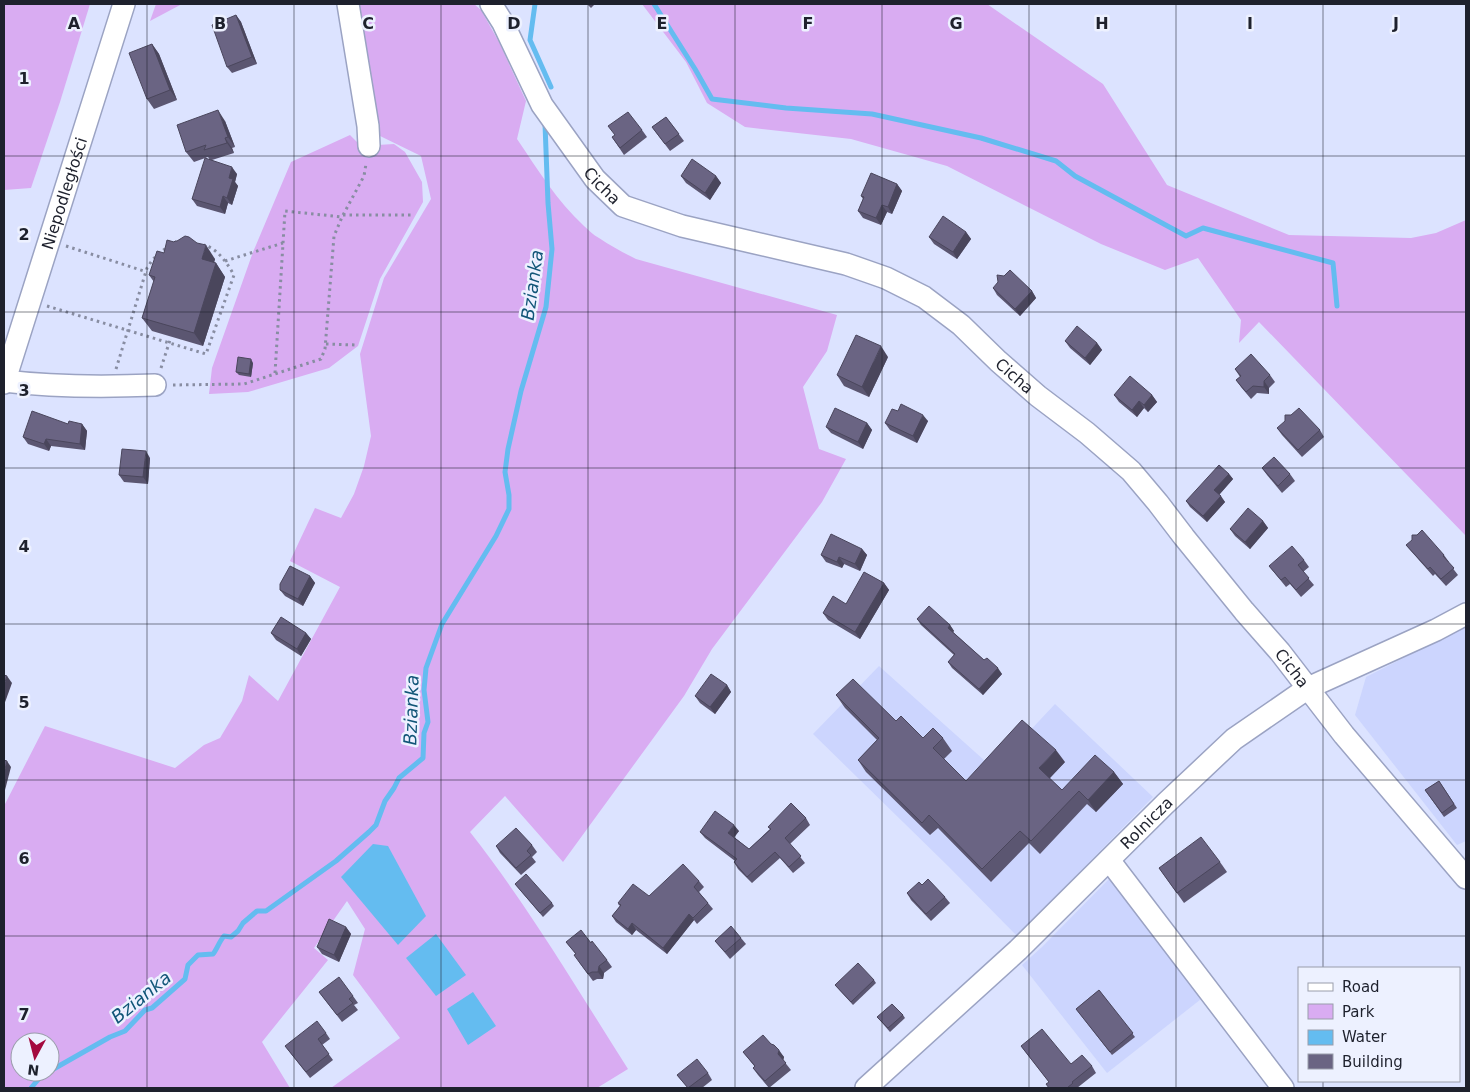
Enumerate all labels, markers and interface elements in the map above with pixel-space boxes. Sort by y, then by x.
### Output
text: A [68,14,81,33]
text: B [214,14,226,33]
text: C [362,14,374,33]
text: D [507,14,521,33]
text: E [657,14,667,33]
text: F [803,14,813,33]
text: G [949,14,963,33]
text: H [1095,14,1109,33]
text: I [1247,14,1253,33]
text: J [1392,14,1399,33]
text: 1 [18,69,30,88]
street label: Niepodległości [37,135,91,252]
street label: Cicha [580,163,625,208]
text: 2 [18,225,30,244]
water label: Bzianka [517,249,547,321]
street label: Cicha [992,354,1038,397]
text: 3 [18,381,30,400]
text: 4 [18,537,30,556]
street label: Cicha [1271,645,1313,691]
water label: Bzianka [399,674,423,746]
text: 5 [18,693,30,712]
street label: Rolnicza [1116,793,1176,853]
text: 6 [18,849,30,868]
water label: Bzianka [107,967,175,1027]
legend [1298,967,1460,1082]
text: Road [1342,978,1380,996]
text: Park [1342,1003,1375,1021]
text: 7 [18,1005,30,1024]
text: Water [1342,1028,1387,1046]
north arrow [10,1032,60,1082]
text: Building [1342,1053,1403,1071]
text: N [27,1061,40,1079]

